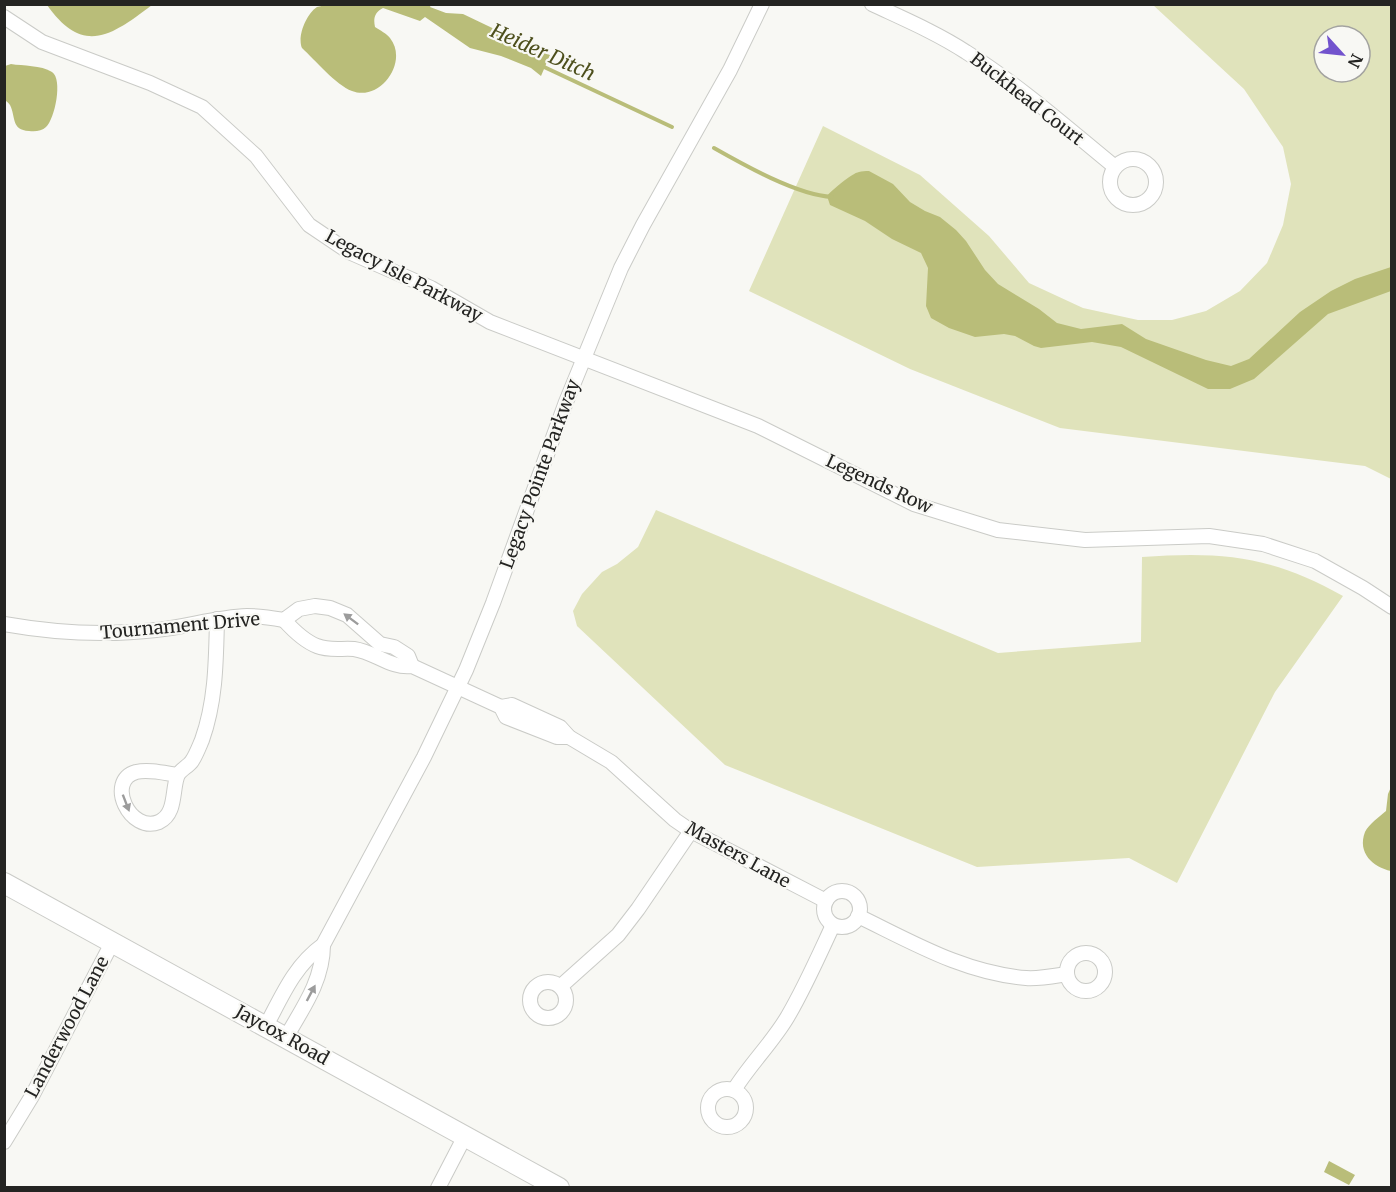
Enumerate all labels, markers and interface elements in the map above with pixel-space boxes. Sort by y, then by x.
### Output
water label: Heider Ditch [486,17,599,86]
north arrow [1312,24,1372,84]
street label: Buckhead Court [966,47,1089,150]
text: N [1343,51,1367,71]
street label: Legacy Isle Parkway [322,224,487,327]
street label: Legacy Pointe Parkway [495,376,585,572]
street label: Legends Row [822,449,937,519]
street label: Tournament Drive [99,607,261,644]
one-way arrow [344,614,359,626]
one-way arrow [121,794,131,812]
street label: Masters Lane [682,816,795,893]
street label: Landerwood Lane [20,952,114,1102]
one-way arrow [306,984,316,1001]
street label: Jaycox Road [230,999,333,1070]

